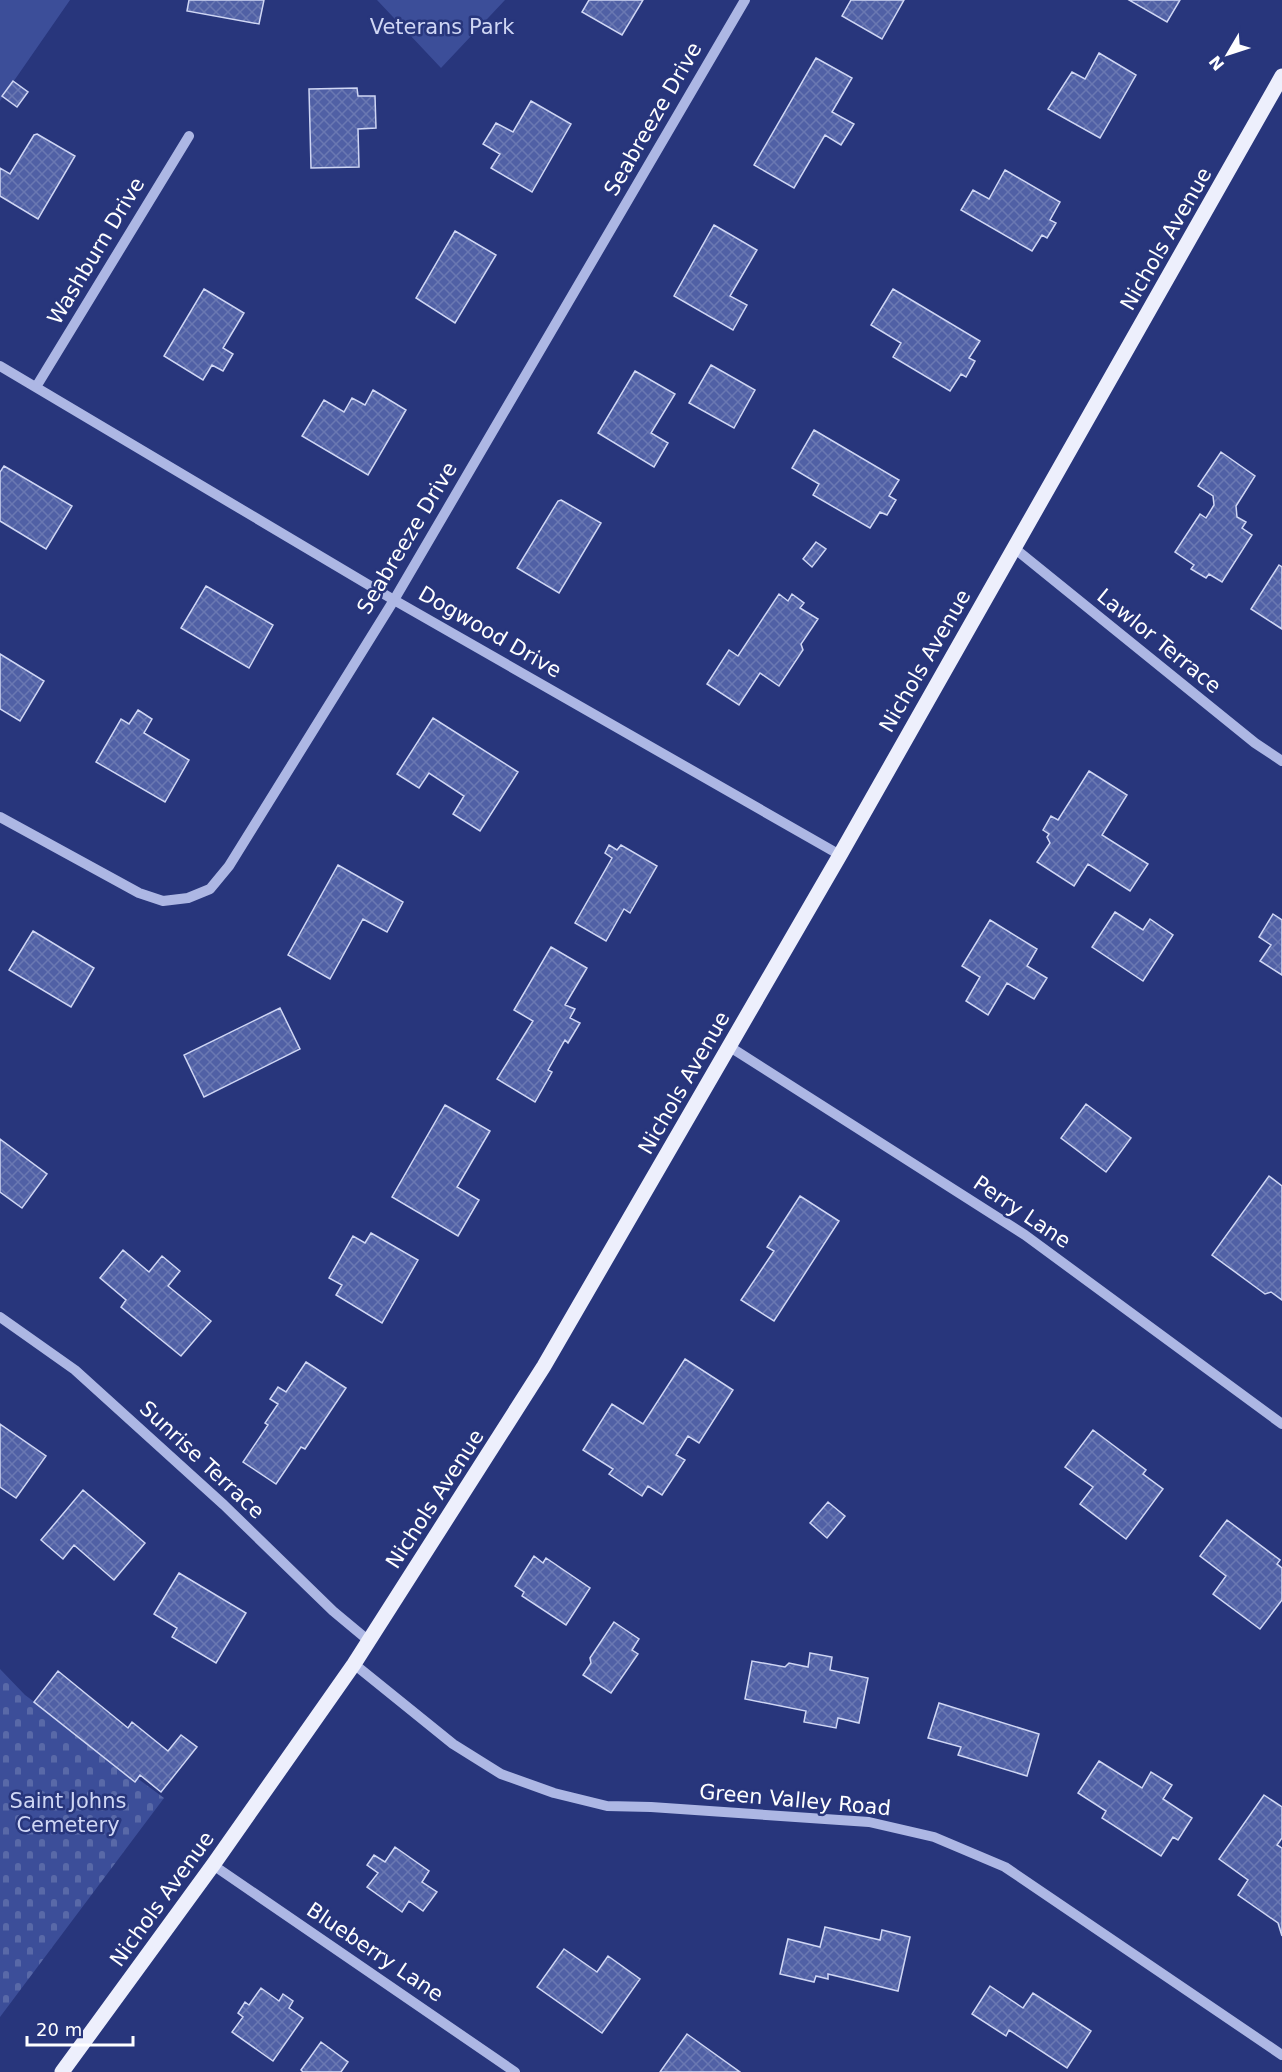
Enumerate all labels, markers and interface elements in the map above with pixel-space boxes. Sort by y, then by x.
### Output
park label: Veterans Park [370,15,515,39]
north arrow [1198,24,1258,84]
street label: Seabreeze Drive [599,38,707,200]
text: N [1205,52,1228,74]
street label: Nichols Avenue [1115,163,1217,315]
street label: Washburn Drive [43,173,149,329]
street label: Seabreeze Drive [352,458,462,618]
street label: Dogwood Drive [414,581,566,683]
street label: Lawlor Terrace [1092,584,1226,698]
street label: Nichols Avenue [874,585,976,737]
street label: Nichols Avenue [633,1007,735,1159]
street label: Perry Lane [969,1171,1075,1253]
street label: Sunrise Terrace [135,1396,269,1524]
street label: Nichols Avenue [381,1425,489,1573]
street label: Green Valley Road [698,1780,892,1820]
park label: Saint Johns Cemetery [10,1789,126,1837]
street label: Nichols Avenue [105,1827,219,1971]
street label: Blueberry Lane [302,1897,448,2007]
scale bar [27,2009,134,2047]
text: 20 m [36,2019,82,2040]

